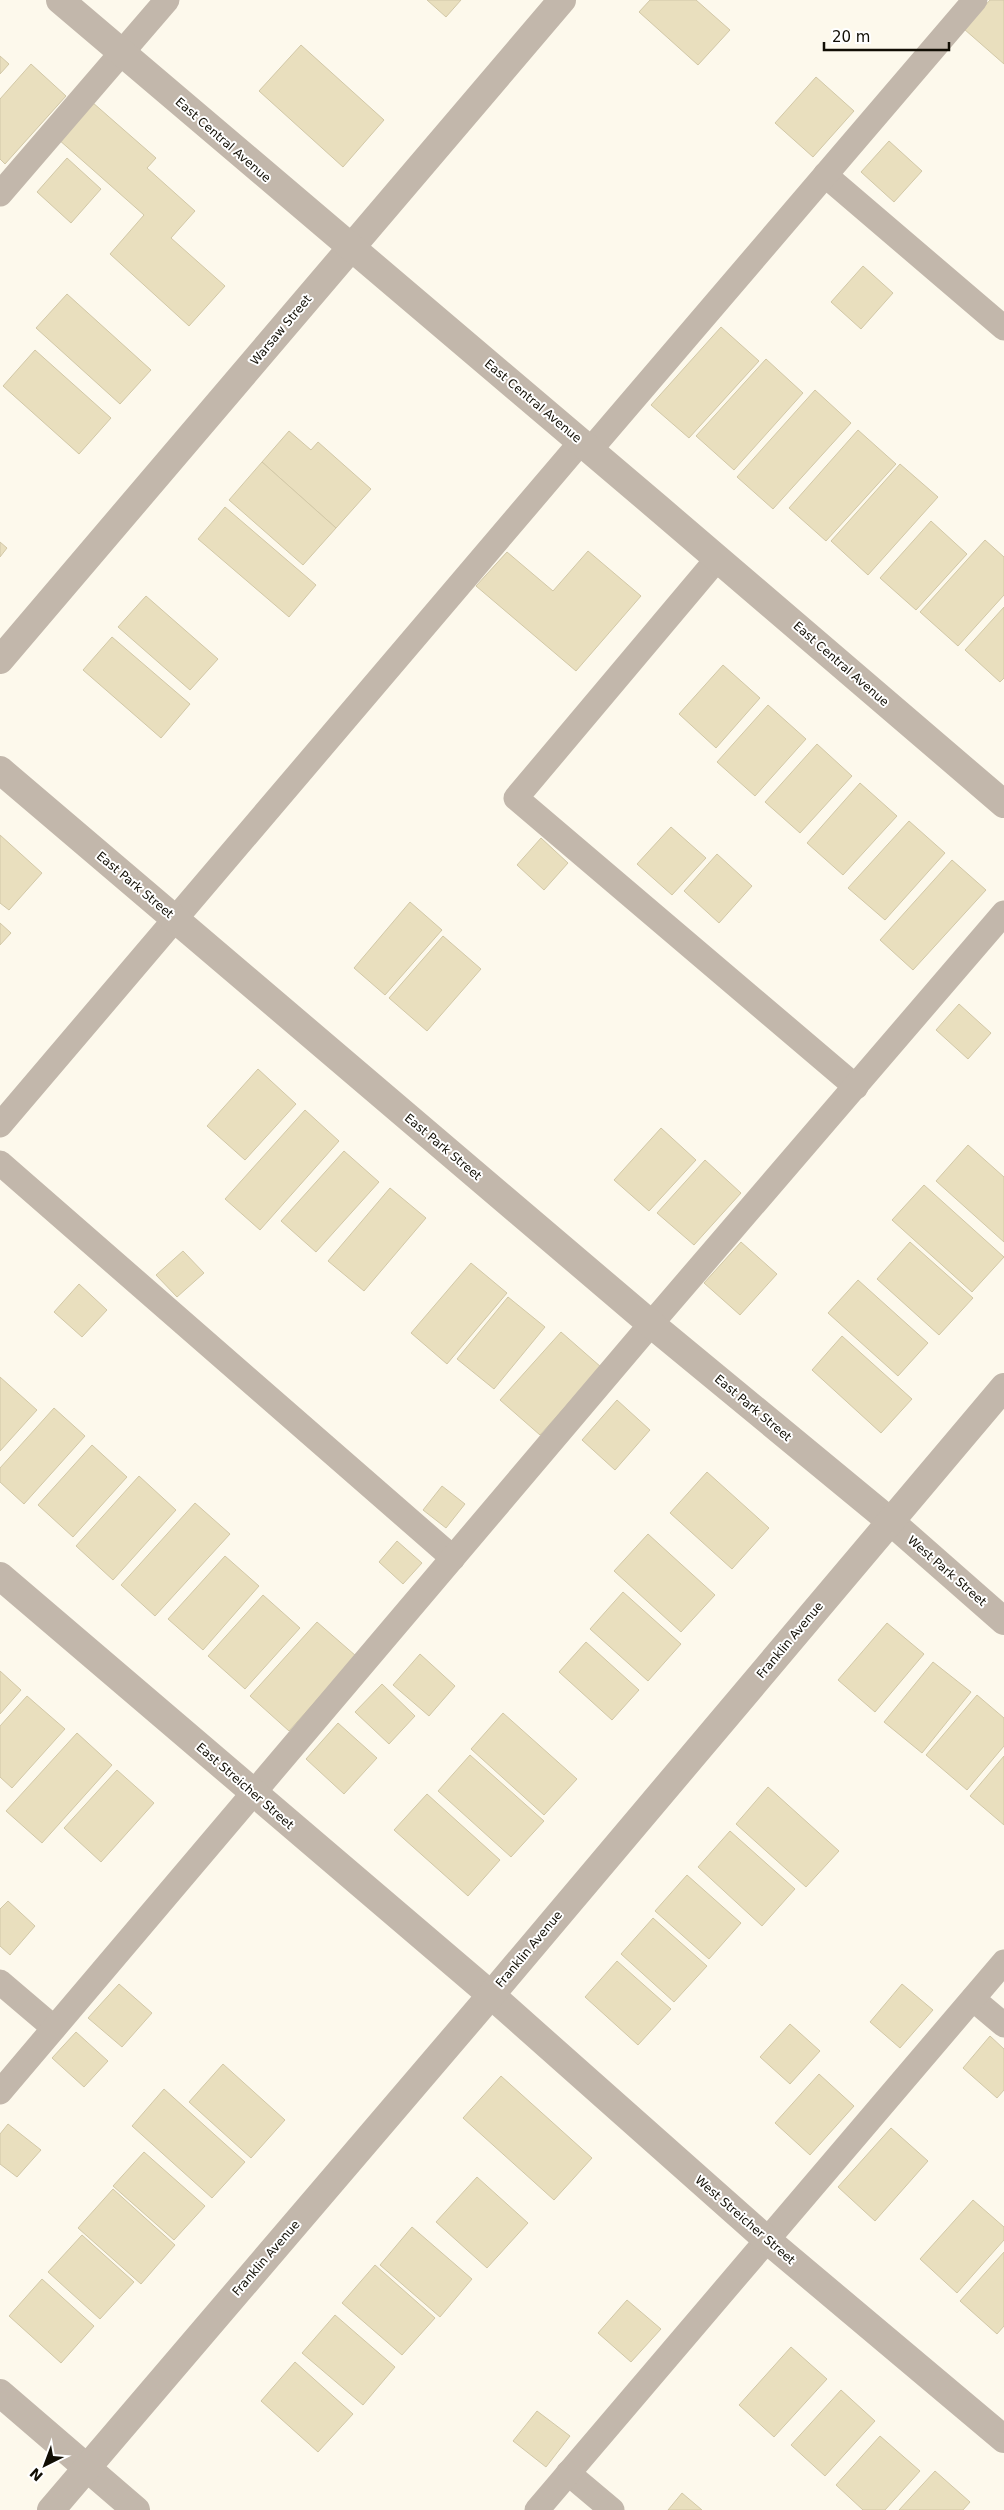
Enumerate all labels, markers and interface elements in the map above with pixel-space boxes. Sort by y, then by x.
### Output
scale bar [824,20,949,52]
text: 20 m [832,28,870,46]
street label: East Central Avenue [172,95,274,185]
street label: Warsaw Street [248,292,315,368]
street label: East Central Avenue [482,356,584,446]
street label: East Central Avenue [790,619,892,709]
street label: East Park Street [94,849,176,921]
street label: East Park Street [402,1111,484,1183]
street label: East Park Street [712,1372,794,1444]
street label: West Park Street [905,1533,989,1609]
street label: Franklin Avenue [754,1599,826,1681]
street label: East Streicher Street [194,1740,297,1832]
street label: Franklin Avenue [493,1908,565,1990]
street label: West Streicher Street [692,2173,798,2267]
street label: Franklin Avenue [229,2217,303,2299]
north arrow [20,2440,70,2490]
text: N [27,2465,46,2485]

